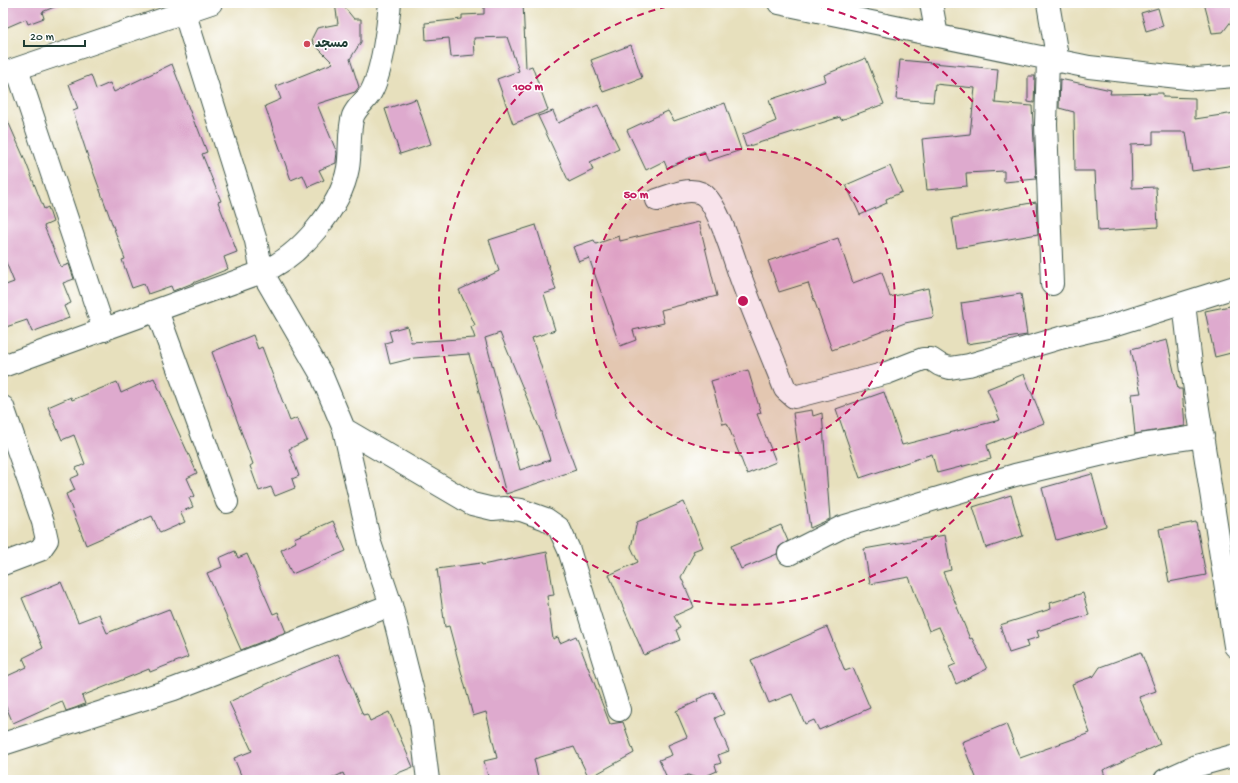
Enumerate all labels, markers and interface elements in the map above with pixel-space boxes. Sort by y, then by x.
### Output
scale bar [24,22,85,48]
text: 20 m [30,31,55,45]
place label: مسجد [315,37,348,52]
marker: مسجد [302,39,312,49]
text: 100 m [512,81,543,95]
text: 50 m [624,189,649,203]
centre of rings [736,294,750,308]

